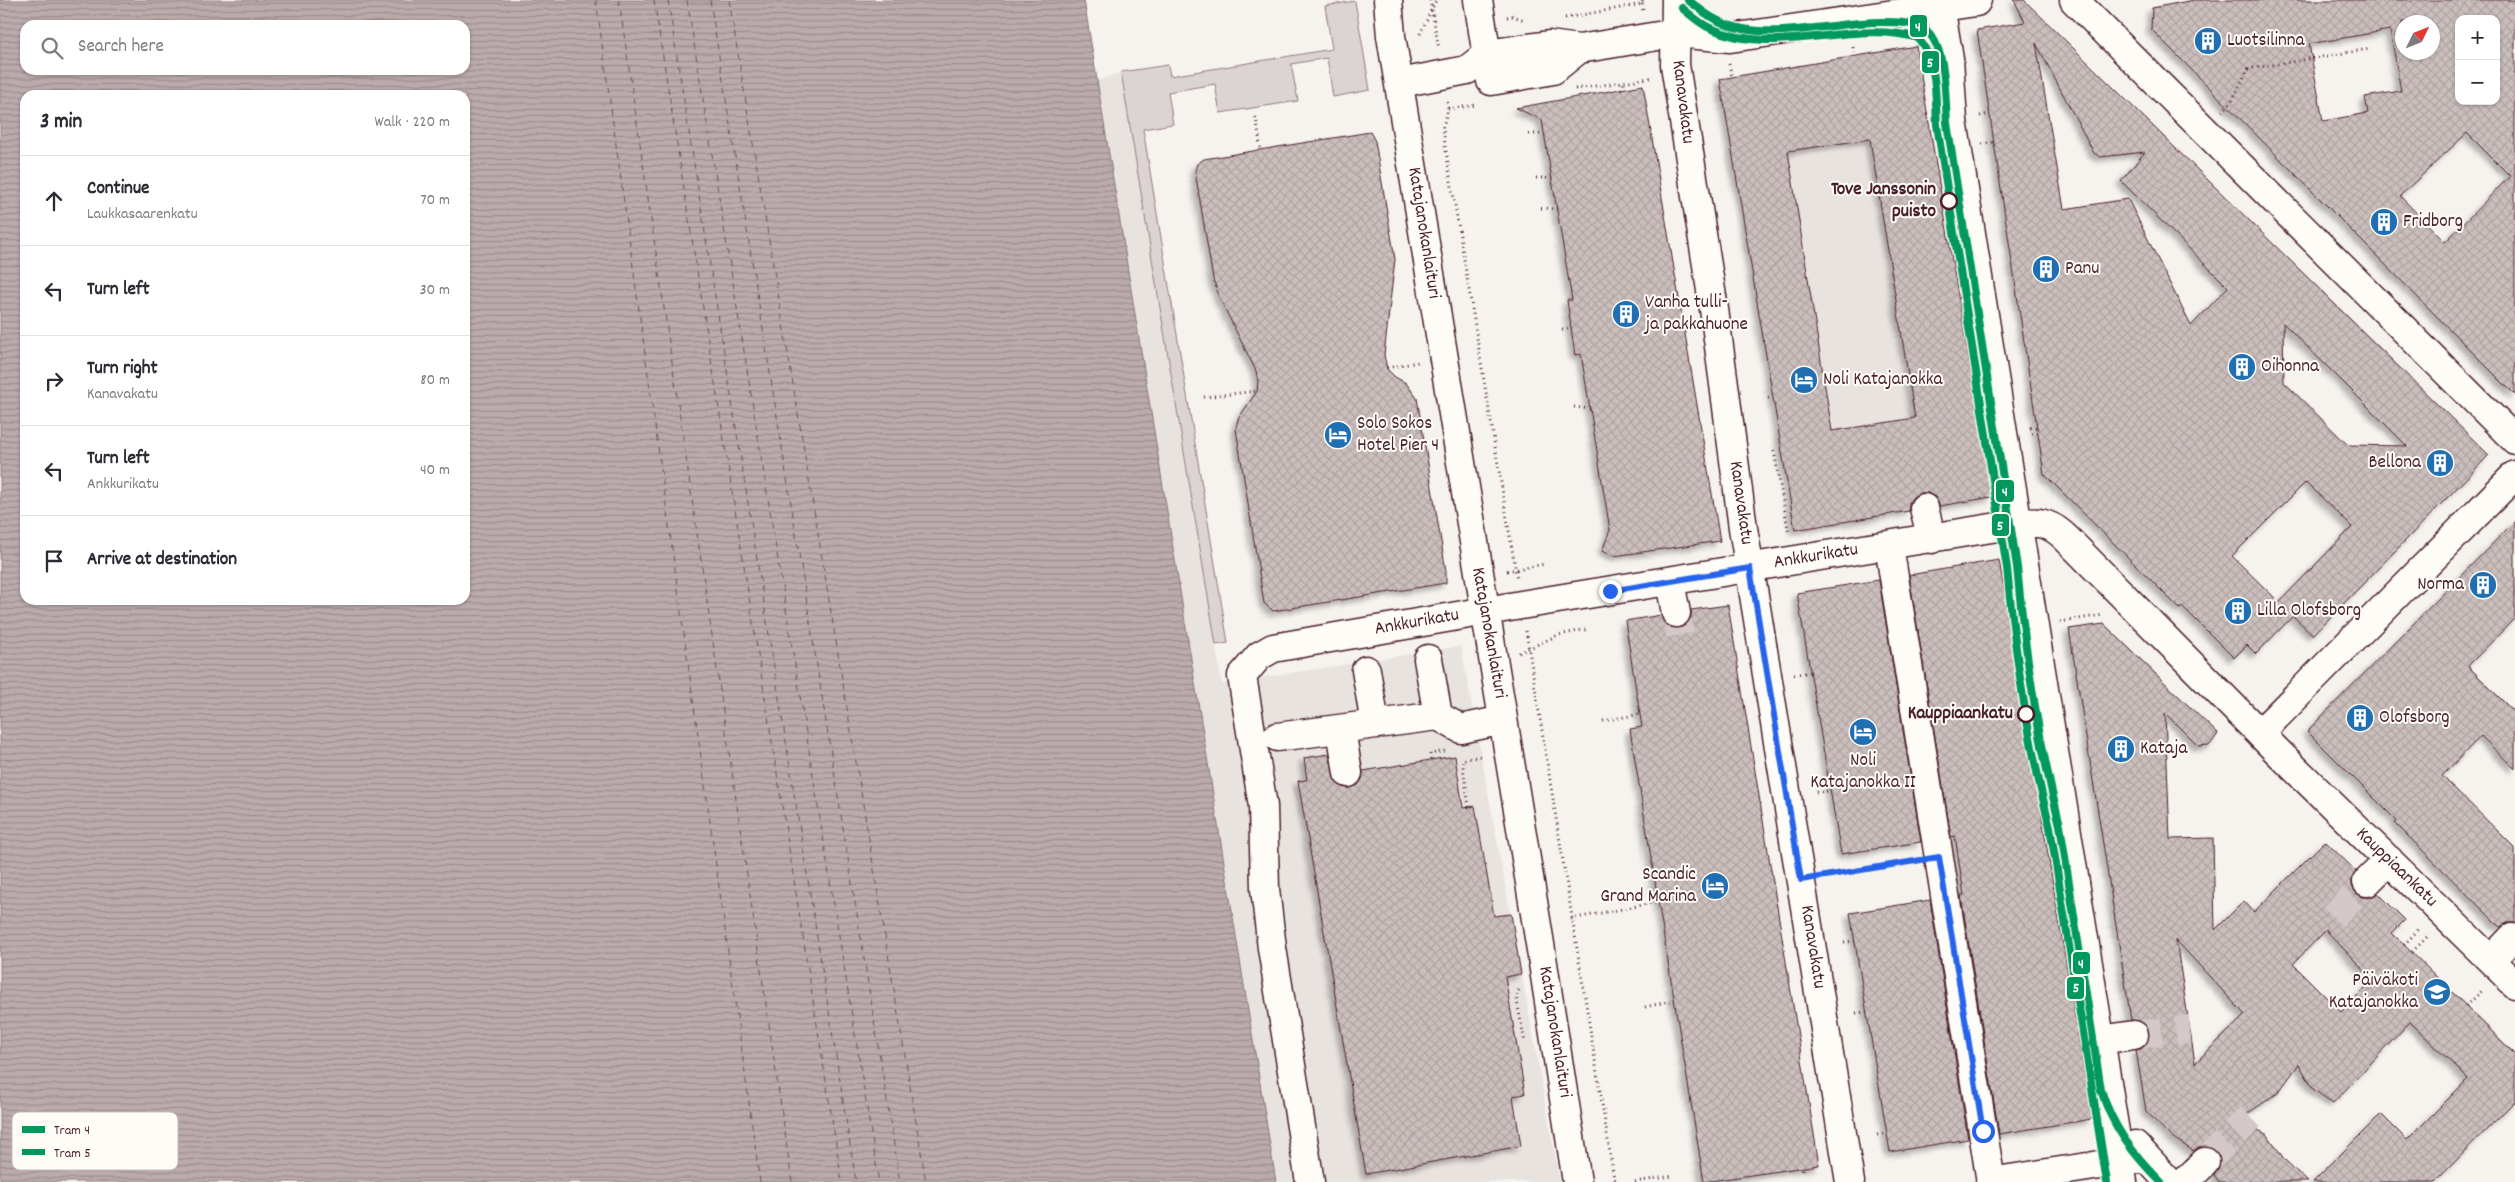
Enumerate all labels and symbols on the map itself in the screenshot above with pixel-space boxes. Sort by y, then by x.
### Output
line badge: 4 [1909,14,1928,38]
north arrow [2395,15,2440,60]
text: 4 [1915,18,1921,38]
building icon: Luotsilinna [2193,26,2223,56]
place label: Luotsilinna [2227,28,2305,55]
line badge: 5 [1921,50,1940,74]
text: 5 [1927,54,1934,74]
street label: Kanavakatu [1663,59,1701,145]
street label: Katajanokanlaituri [1399,165,1447,301]
place label: Tove Janssonin puisto [1831,177,1937,226]
marker: Tove Janssonin puisto [1940,192,1958,210]
building icon: Fridborg [2369,207,2399,237]
place label: Fridborg [2403,209,2463,236]
building icon: Panu [2031,254,2061,284]
place label: Panu [2065,256,2100,283]
place label: Vanha tulli- ja pakkahuone [1643,290,1748,339]
building icon: Vanha tulli- ja pakkahuone [1611,299,1641,329]
building icon: Oihonna [2227,352,2257,382]
place label: Oihonna [2261,354,2320,381]
hotel icon: Noli Katajanokka [1789,365,1819,395]
place label: Noli Katajanokka [1823,367,1944,394]
place label: Solo Sokos Hotel Pier 4 [1357,411,1439,460]
hotel icon: Solo Sokos Hotel Pier 4 [1323,420,1353,450]
building icon: Bellona [2425,448,2455,478]
place label: Bellona [2368,450,2422,477]
street label: Kanavakatu [1721,459,1759,547]
line badge: 4 [1995,479,2015,503]
text: 4 [2002,483,2008,503]
line badge: 5 [1991,513,2010,537]
text: 5 [1997,517,2004,537]
street label: Ankkurikatu [1772,537,1860,577]
street label: Katajanokanlaituri [1463,565,1513,701]
building icon: Norma [2468,570,2498,600]
place label: Norma [2417,572,2465,599]
route end [1599,580,1622,603]
building icon: Lilla Olofsborg [2223,596,2253,626]
place label: Lilla Olofsborg [2257,598,2361,625]
street label: Ankkurikatu [1373,602,1461,644]
place label: Kauppiaankatu [1908,701,2013,728]
building icon: Olofsborg [2345,703,2375,733]
marker: Kauppiaankatu [2017,705,2035,723]
place label: Olofsborg [2379,705,2450,732]
hotel icon: Noli Katajanokka II [1848,717,1878,747]
building icon: Kataja [2106,734,2136,764]
place label: Kataja [2140,736,2189,763]
place label: Noli Katajanokka II [1810,748,1916,797]
street label: Kauppiaankatu [2349,822,2443,914]
place label: Scandic Grand Marina [1600,862,1697,911]
hotel icon: Scandic Grand Marina [1700,871,1730,901]
street label: Kanavakatu [1792,903,1832,991]
line badge: 4 [2072,951,2091,975]
text: 4 [2078,955,2084,975]
street label: Katajanokanlaituri [1530,964,1578,1100]
place label: Päiväkoti Katajanokka [2329,968,2419,1017]
line badge: 5 [2066,976,2085,1000]
school or university icon: Päiväkoti Katajanokka [2422,977,2452,1007]
text: 5 [2073,979,2080,999]
legend [12,1112,178,1170]
route start [1972,1120,1995,1143]
text: Tram 4 [54,1121,90,1141]
text: Tram 5 [54,1144,91,1164]

